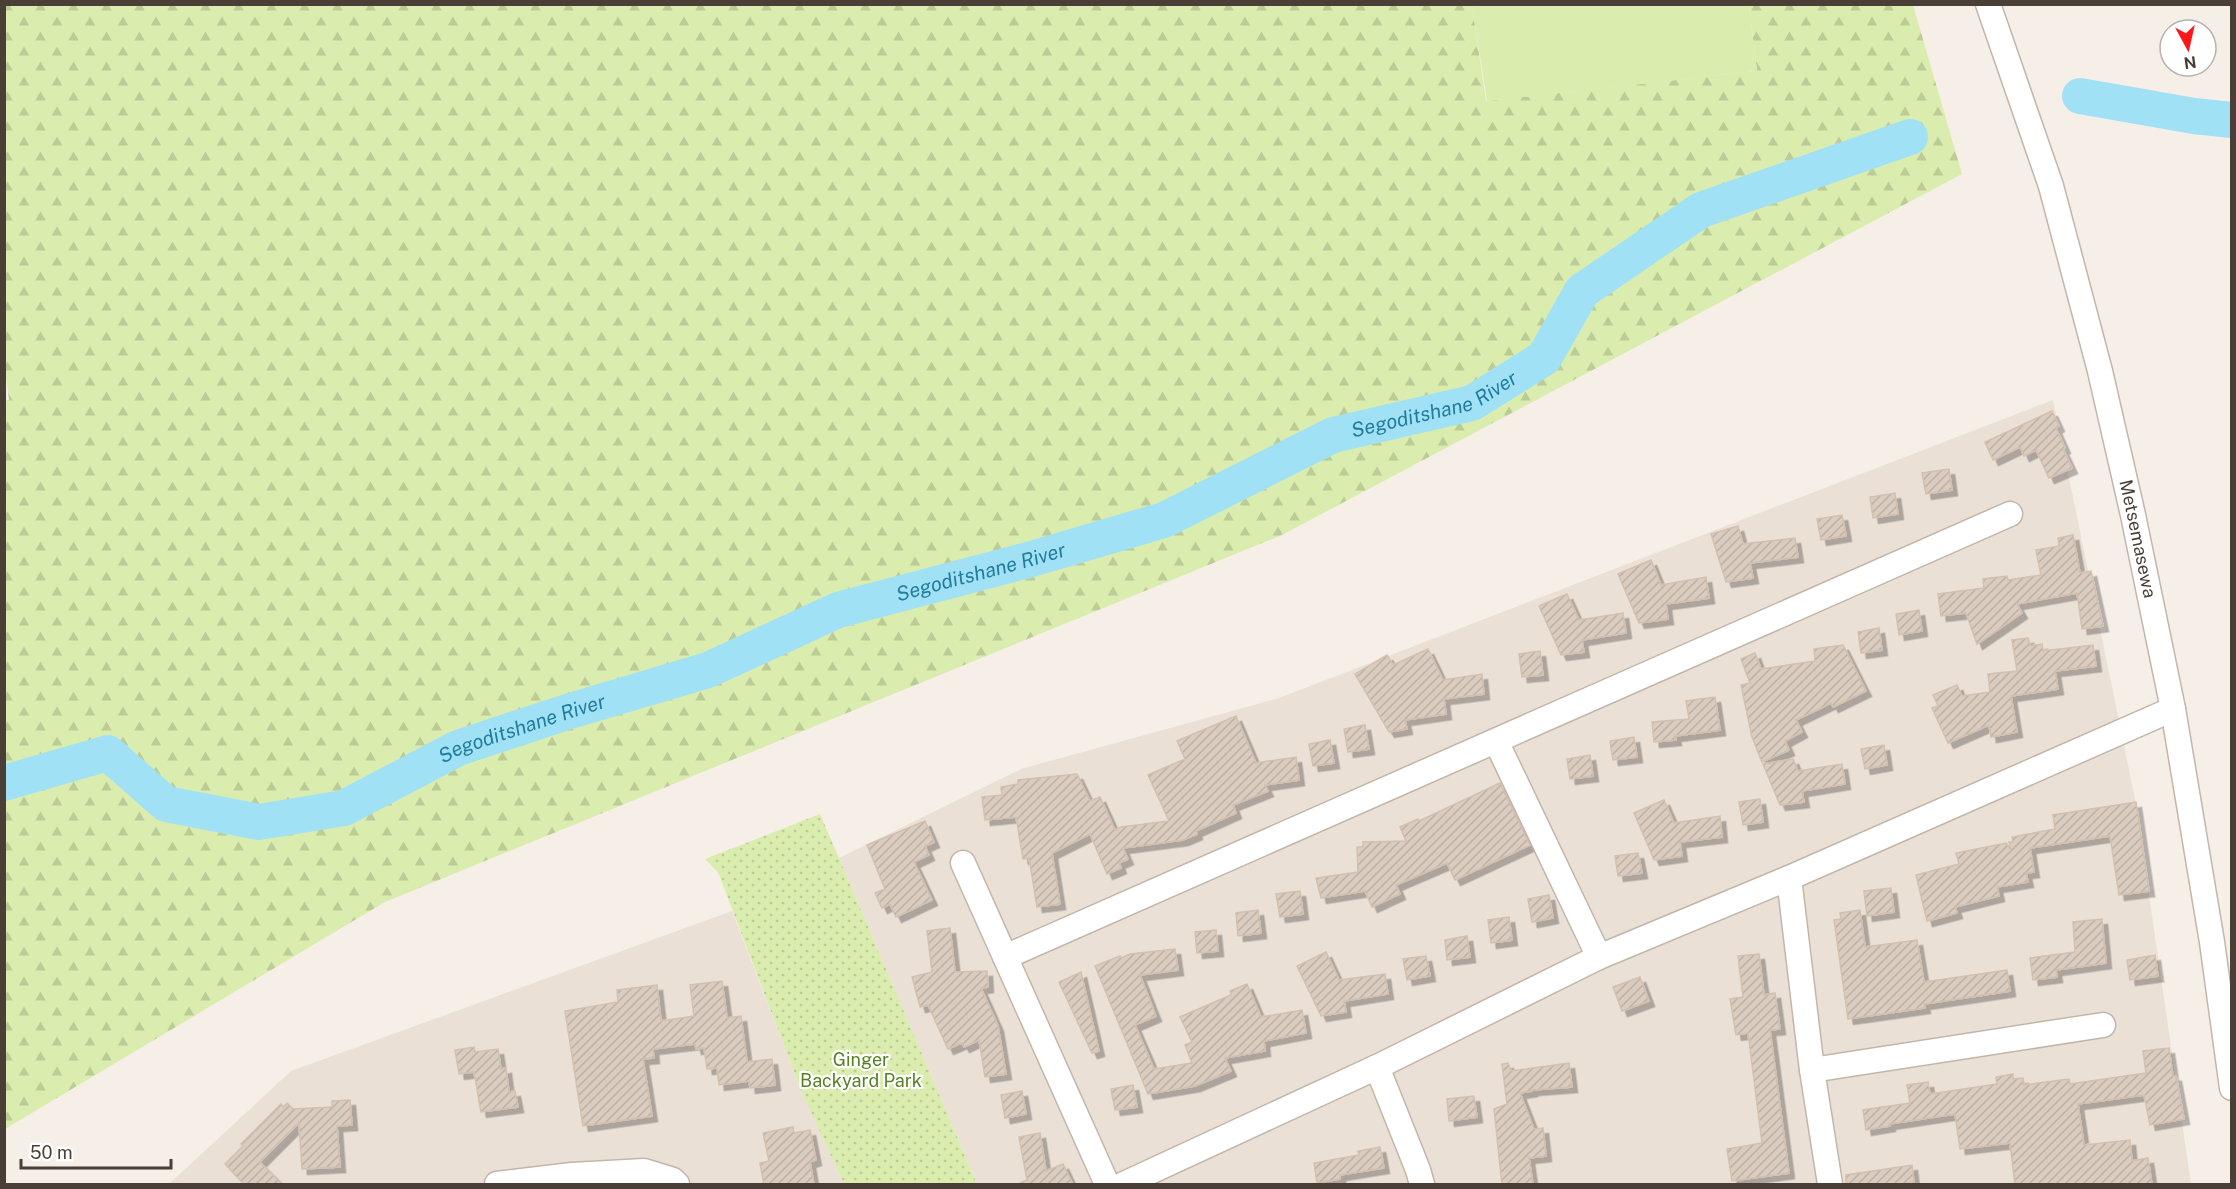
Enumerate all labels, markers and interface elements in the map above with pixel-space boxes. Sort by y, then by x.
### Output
north arrow [2158,18,2218,78]
text: N [2182,52,2198,73]
water label: Segoditshane River [1349,366,1522,442]
street label: Metsemasewa [2115,478,2161,600]
water label: Segoditshane River [893,537,1069,606]
water label: Segoditshane River [434,689,609,768]
park label: Ginger Backyard Park [800,1049,922,1091]
scale bar [21,1132,171,1170]
text: 50 m [30,1142,73,1163]

